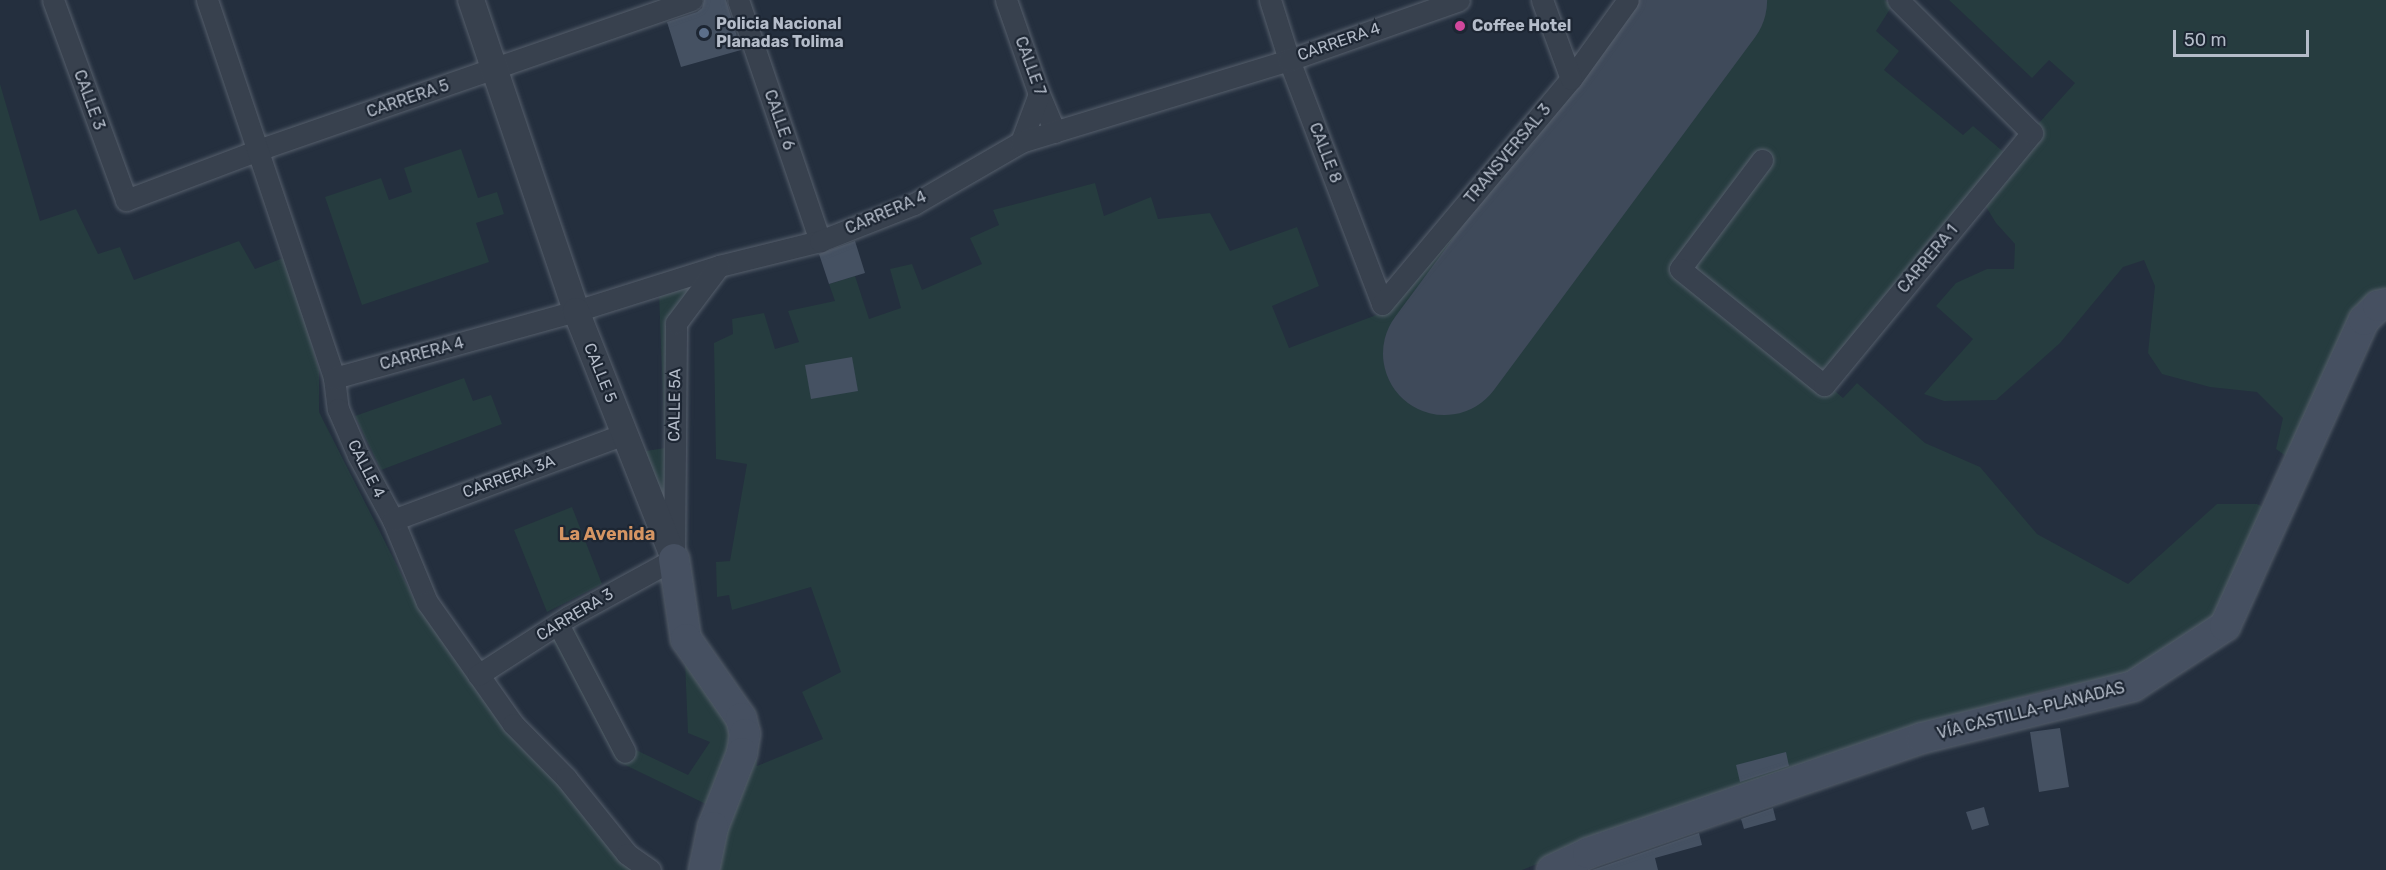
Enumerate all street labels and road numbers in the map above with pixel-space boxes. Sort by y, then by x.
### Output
street label: CARRERA 4 [1295,19,1383,65]
street label: CALLE 7 [1011,34,1049,98]
street label: CALLE 3 [69,67,109,133]
street label: CARRERA 5 [364,76,452,122]
street label: CALLE 6 [760,87,798,153]
street label: TRANSVERSAL 3 [1461,100,1555,208]
street label: CALLE 8 [1305,120,1345,186]
street label: CARRERA 4 [842,187,930,239]
street label: CARRERA 1 [1894,221,1962,297]
street label: CARRERA 4 [378,333,466,375]
street label: CALLE 5 [579,340,621,406]
street label: CALLE 5A [665,368,685,442]
street label: CALLE 4 [343,437,389,501]
street label: CARRERA 3A [460,451,558,503]
street label: CARRERA 3 [533,584,617,646]
street label: VÍA CASTILLA-PLANADAS [1935,678,2127,744]

